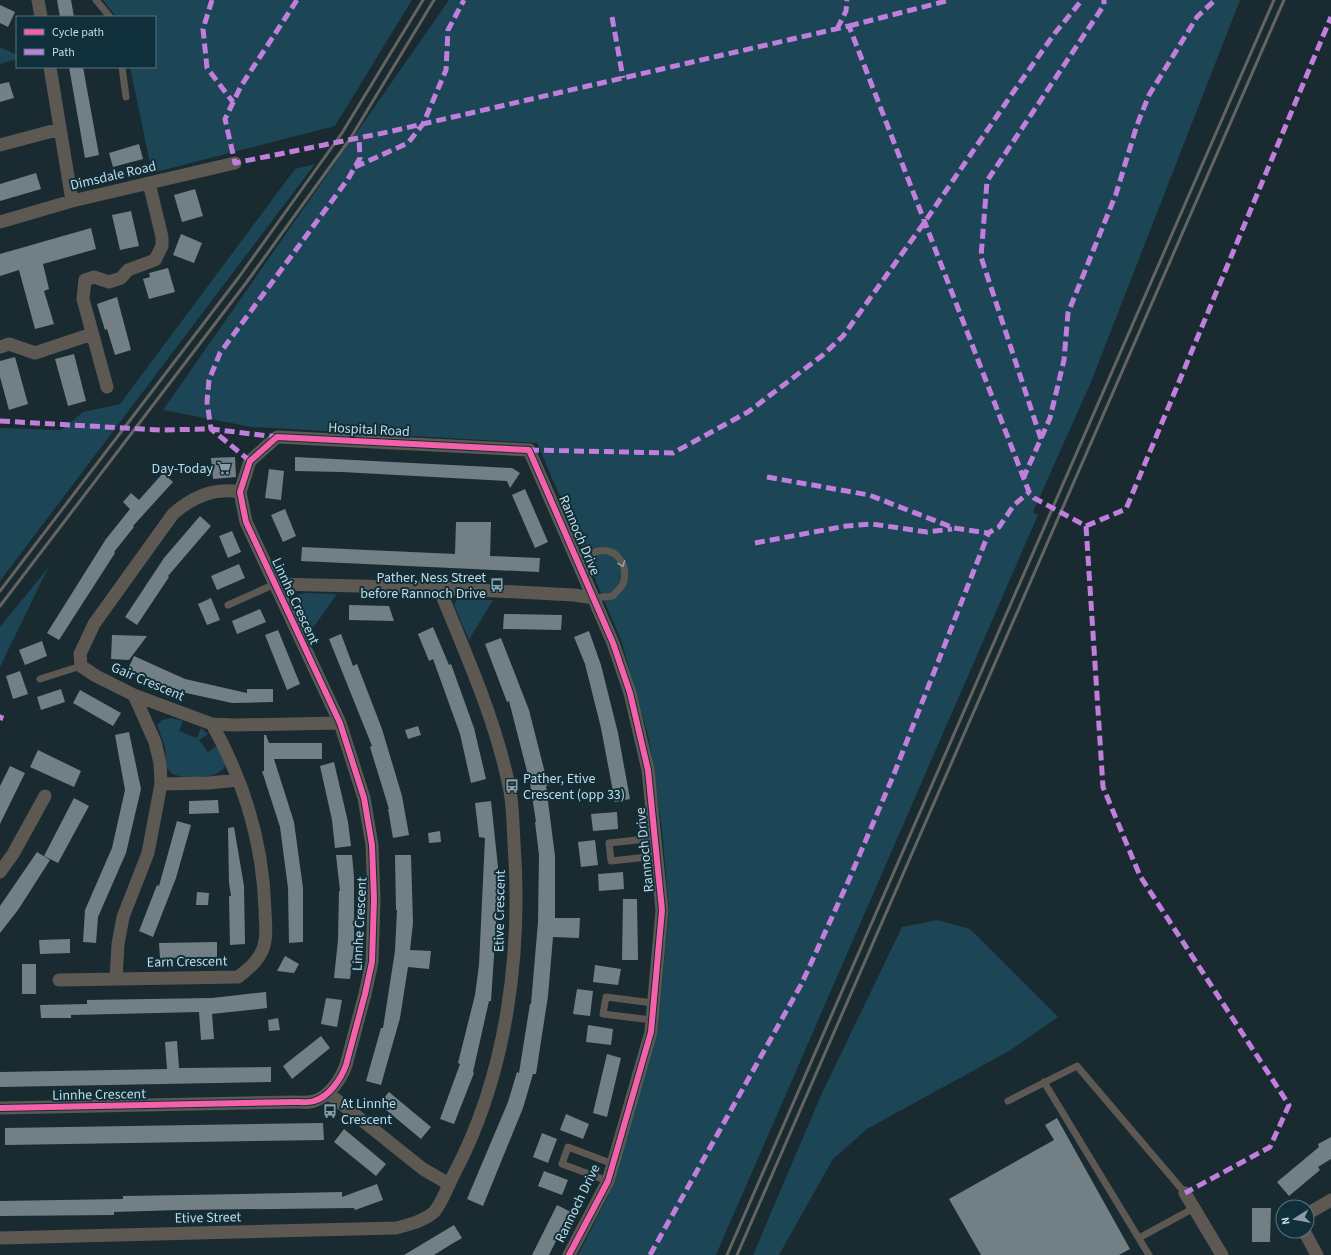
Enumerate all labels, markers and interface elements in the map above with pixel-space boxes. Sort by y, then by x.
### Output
legend [16,16,156,68]
text: Cycle path [52,24,104,41]
text: Path [52,44,75,61]
street label: Dimsdale Road [68,156,158,196]
street label: Hospital Road [328,418,410,442]
place label: Day-Today [152,459,213,479]
supermarket icon: Day-Today [216,460,232,476]
street label: Rannoch Drive [553,492,605,578]
street label: Linnhe Crescent [266,555,324,648]
one-way arrow [617,560,625,567]
place label: Pather, Ness Street before Rannoch Drive [360,568,486,604]
bus stop icon: Pather, Ness Street before Rannoch Drive [489,577,505,593]
street label: Gair Crescent [108,658,188,706]
place label: Pather, Etive Crescent (opp 33) [523,769,625,805]
bus stop icon: Pather, Etive Crescent (opp 33) [504,778,520,794]
street label: Rannoch Drive [631,807,659,893]
street label: Etive Crescent [489,869,511,952]
street label: Linnhe Crescent [348,876,372,971]
street label: Earn Crescent [146,951,228,973]
street label: Linnhe Crescent [52,1084,146,1106]
place label: At Linnhe Crescent [341,1094,396,1130]
bus stop icon: At Linnhe Crescent [322,1103,338,1119]
street label: Rannoch Drive [550,1161,606,1246]
north arrow [1275,1199,1315,1239]
street label: Etive Street [175,1207,242,1229]
text: N [1278,1216,1294,1226]

